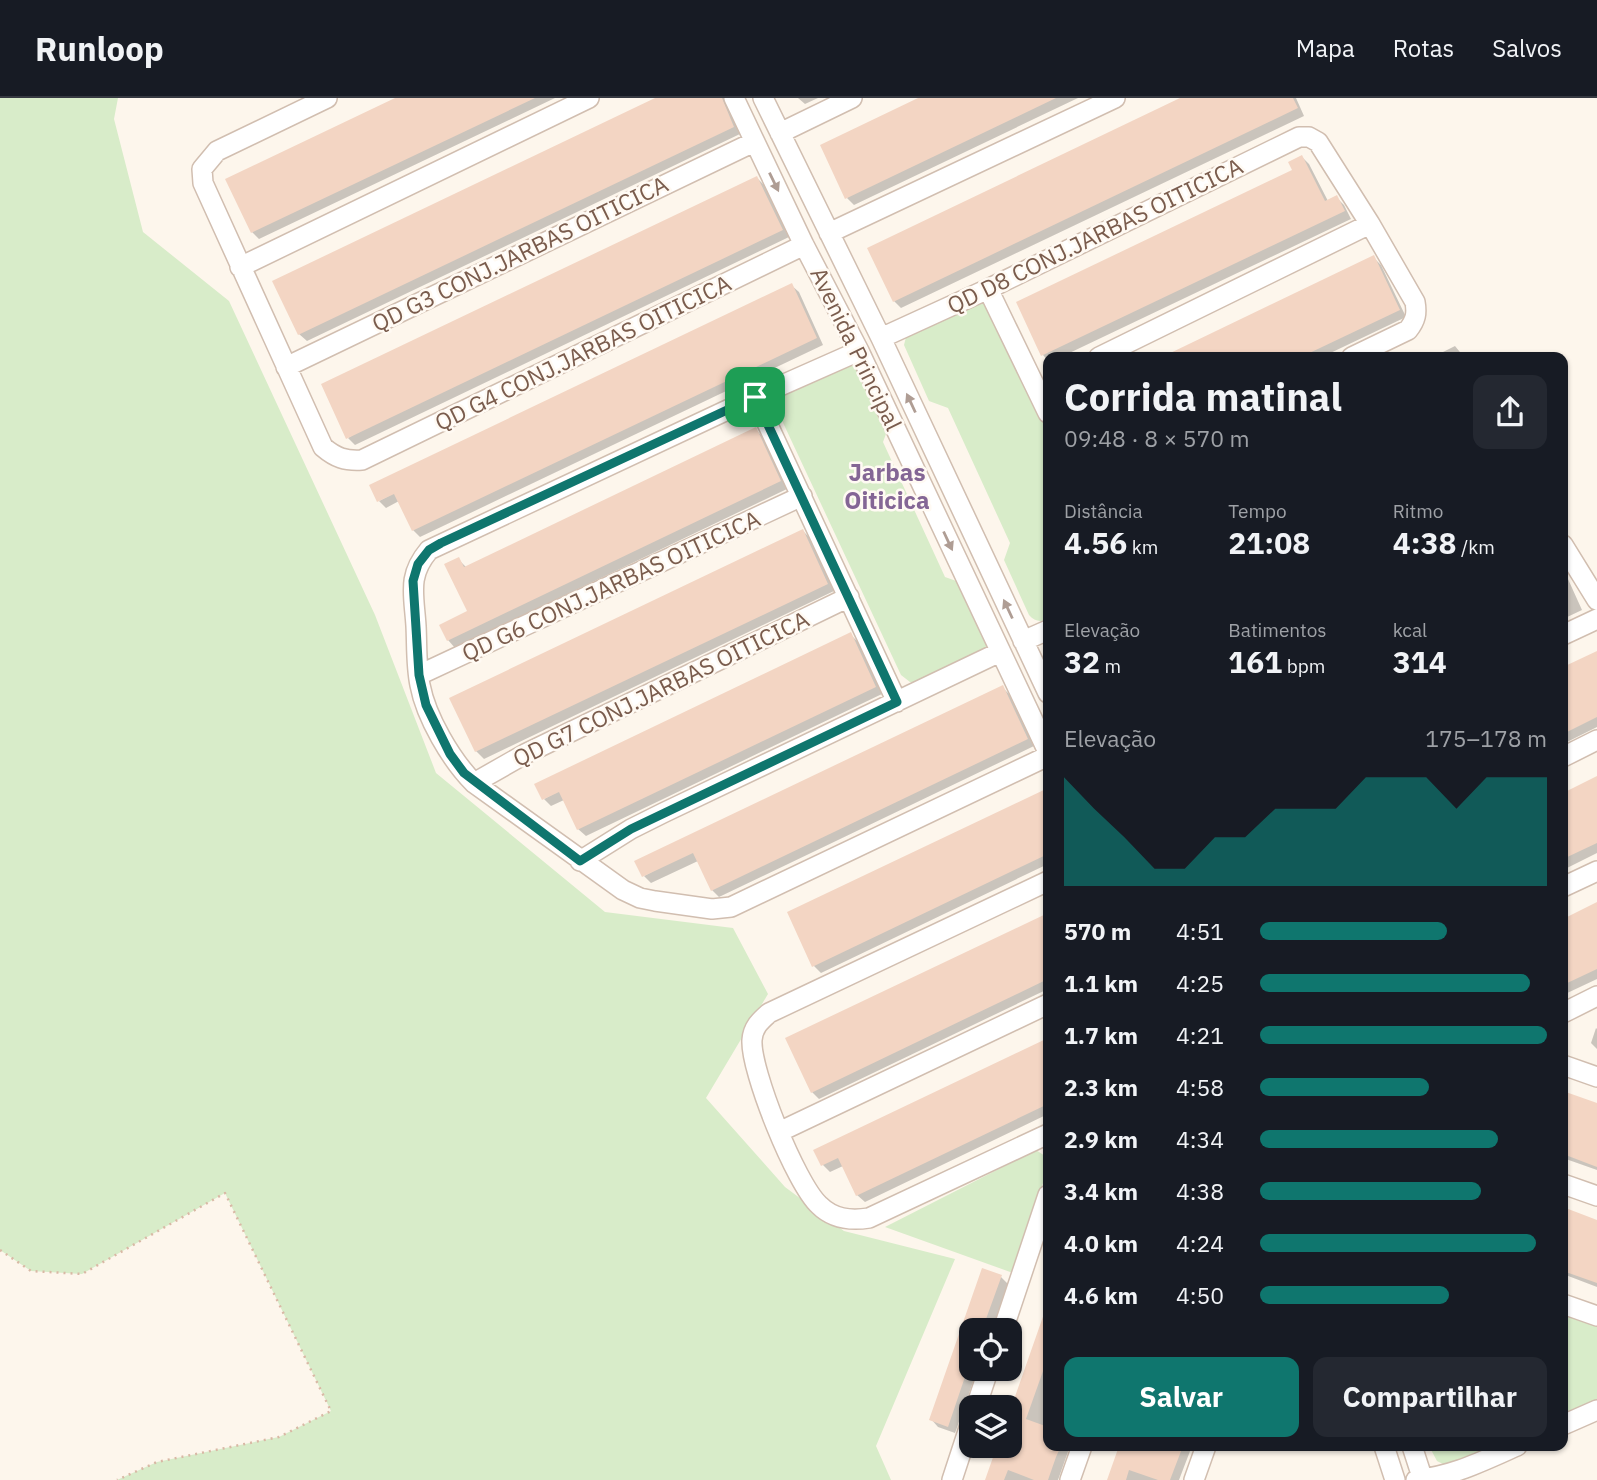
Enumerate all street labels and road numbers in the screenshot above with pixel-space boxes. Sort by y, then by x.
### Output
street label: QD D8 CONJ.JARBAS OITICICA [942,150,1248,320]
street label: QD G3 CONJ.JARBAS OITICICA [367,168,673,338]
street label: Avenida Principal [804,262,909,435]
street label: QD G4 CONJ.JARBAS OITICICA [430,267,736,437]
street label: QD G6 CONJ.JARBAS OITICICA [457,503,765,668]
street label: QD G7 CONJ.JARBAS OITICICA [508,603,814,773]

